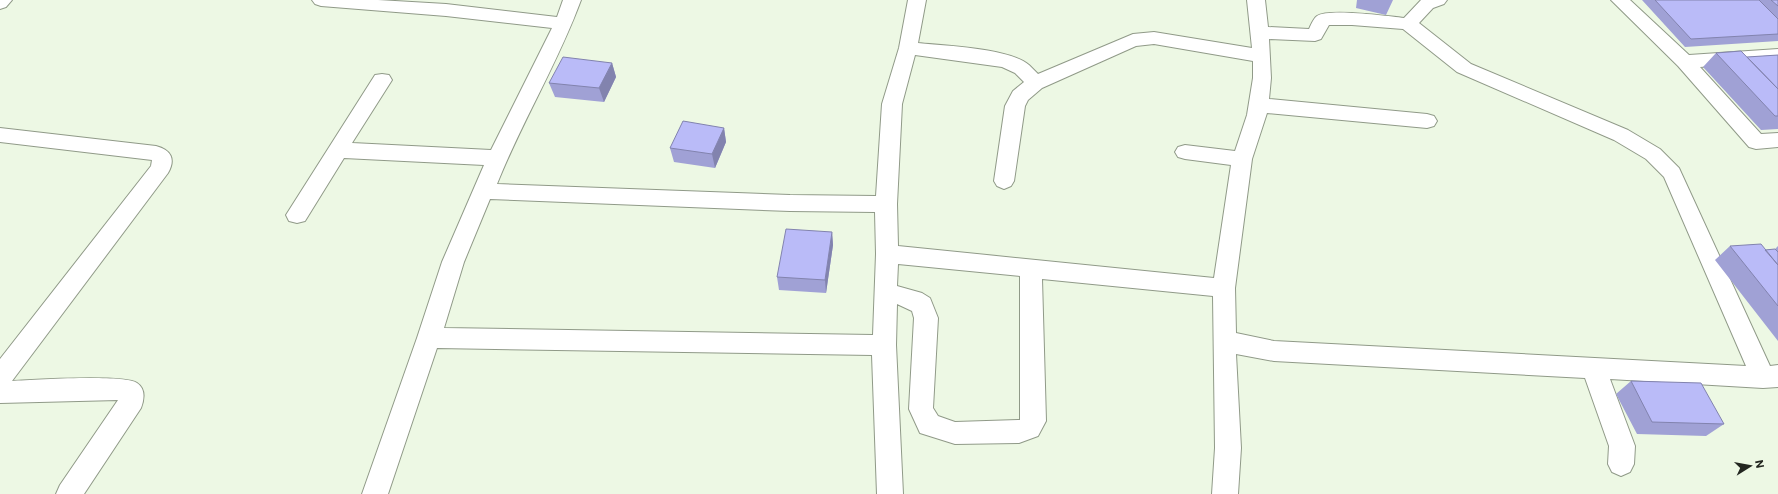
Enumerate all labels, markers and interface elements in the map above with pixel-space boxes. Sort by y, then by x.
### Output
north arrow [1730,446,1770,486]
text: N [1753,459,1767,469]

